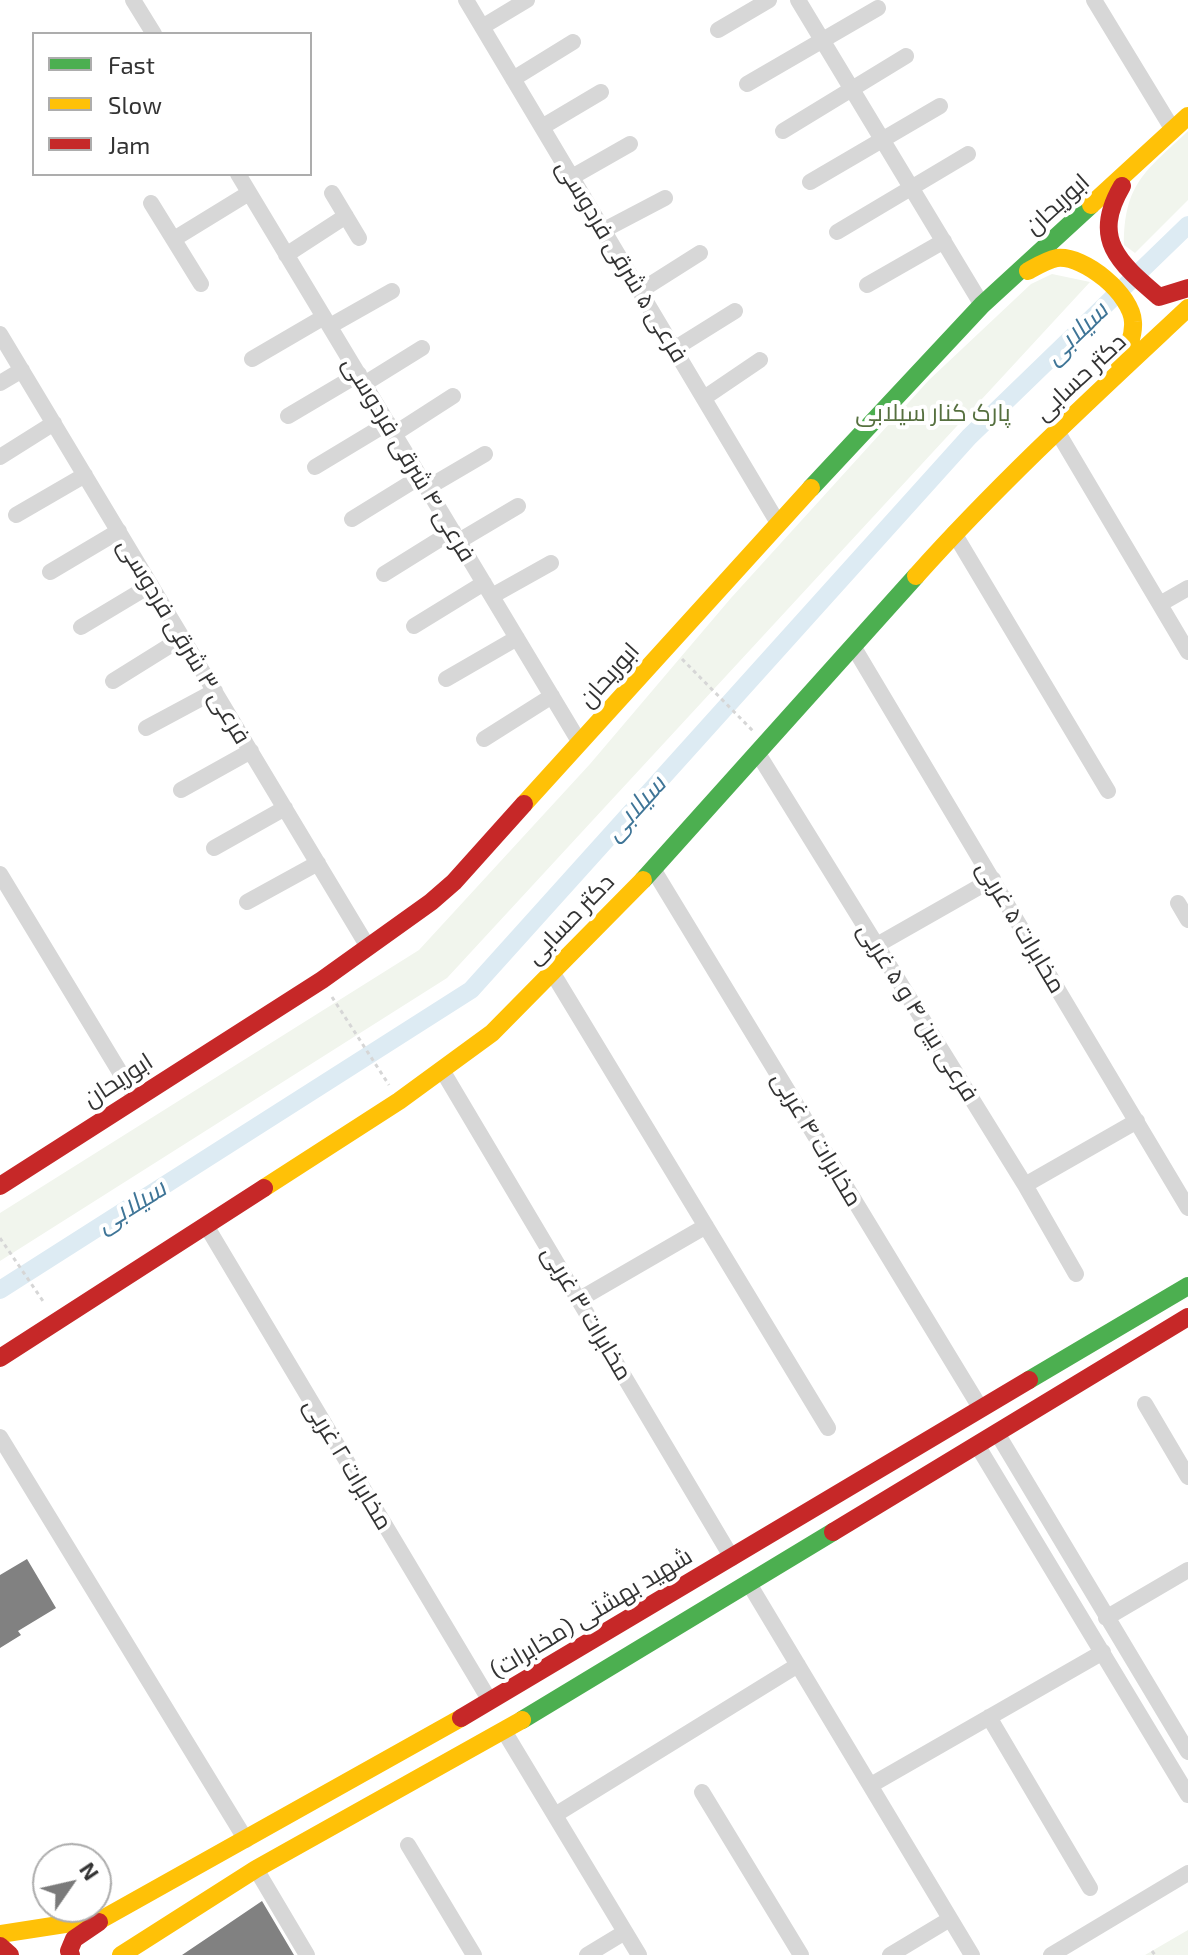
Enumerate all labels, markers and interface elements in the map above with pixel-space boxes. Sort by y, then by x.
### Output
legend [32,32,312,176]
text: Fast [108,50,155,79]
text: Slow [108,90,162,119]
text: Jam [108,130,150,159]
street label: فرعی ۵ شرقی فردوسی [550,154,694,368]
street label: ابوریحان [1019,168,1095,240]
water label: سیلابی [1038,295,1114,371]
street label: دکتر حسابی [1028,327,1132,427]
street label: فرعی ۴ شرقی فردوسی [336,351,482,567]
park label: پارک کنار سیلابی [855,399,1011,427]
street label: فرعی ۳ شرقی فردوسی [111,533,257,749]
street label: ابوریحان [573,637,645,713]
water label: سیلابی [598,769,672,847]
street label: مخابرات ۵ غربی [970,856,1072,998]
street label: دکتر حسابی [520,868,620,970]
street label: فرعی بین ۴ و ۵ غربی [851,917,985,1107]
street label: ابوریحان [78,1047,158,1113]
street label: مخابرات ۴ غربی [766,1067,868,1211]
water label: سیلابی [90,1172,172,1240]
street label: مخابرات ۳ غربی [536,1240,638,1386]
street label: مخابرات ۲ غربی [297,1393,399,1535]
street label: شهید بهشتی (مخابرات) [485,1541,697,1685]
north arrow [32,1843,112,1923]
text: N [75,1857,105,1885]

